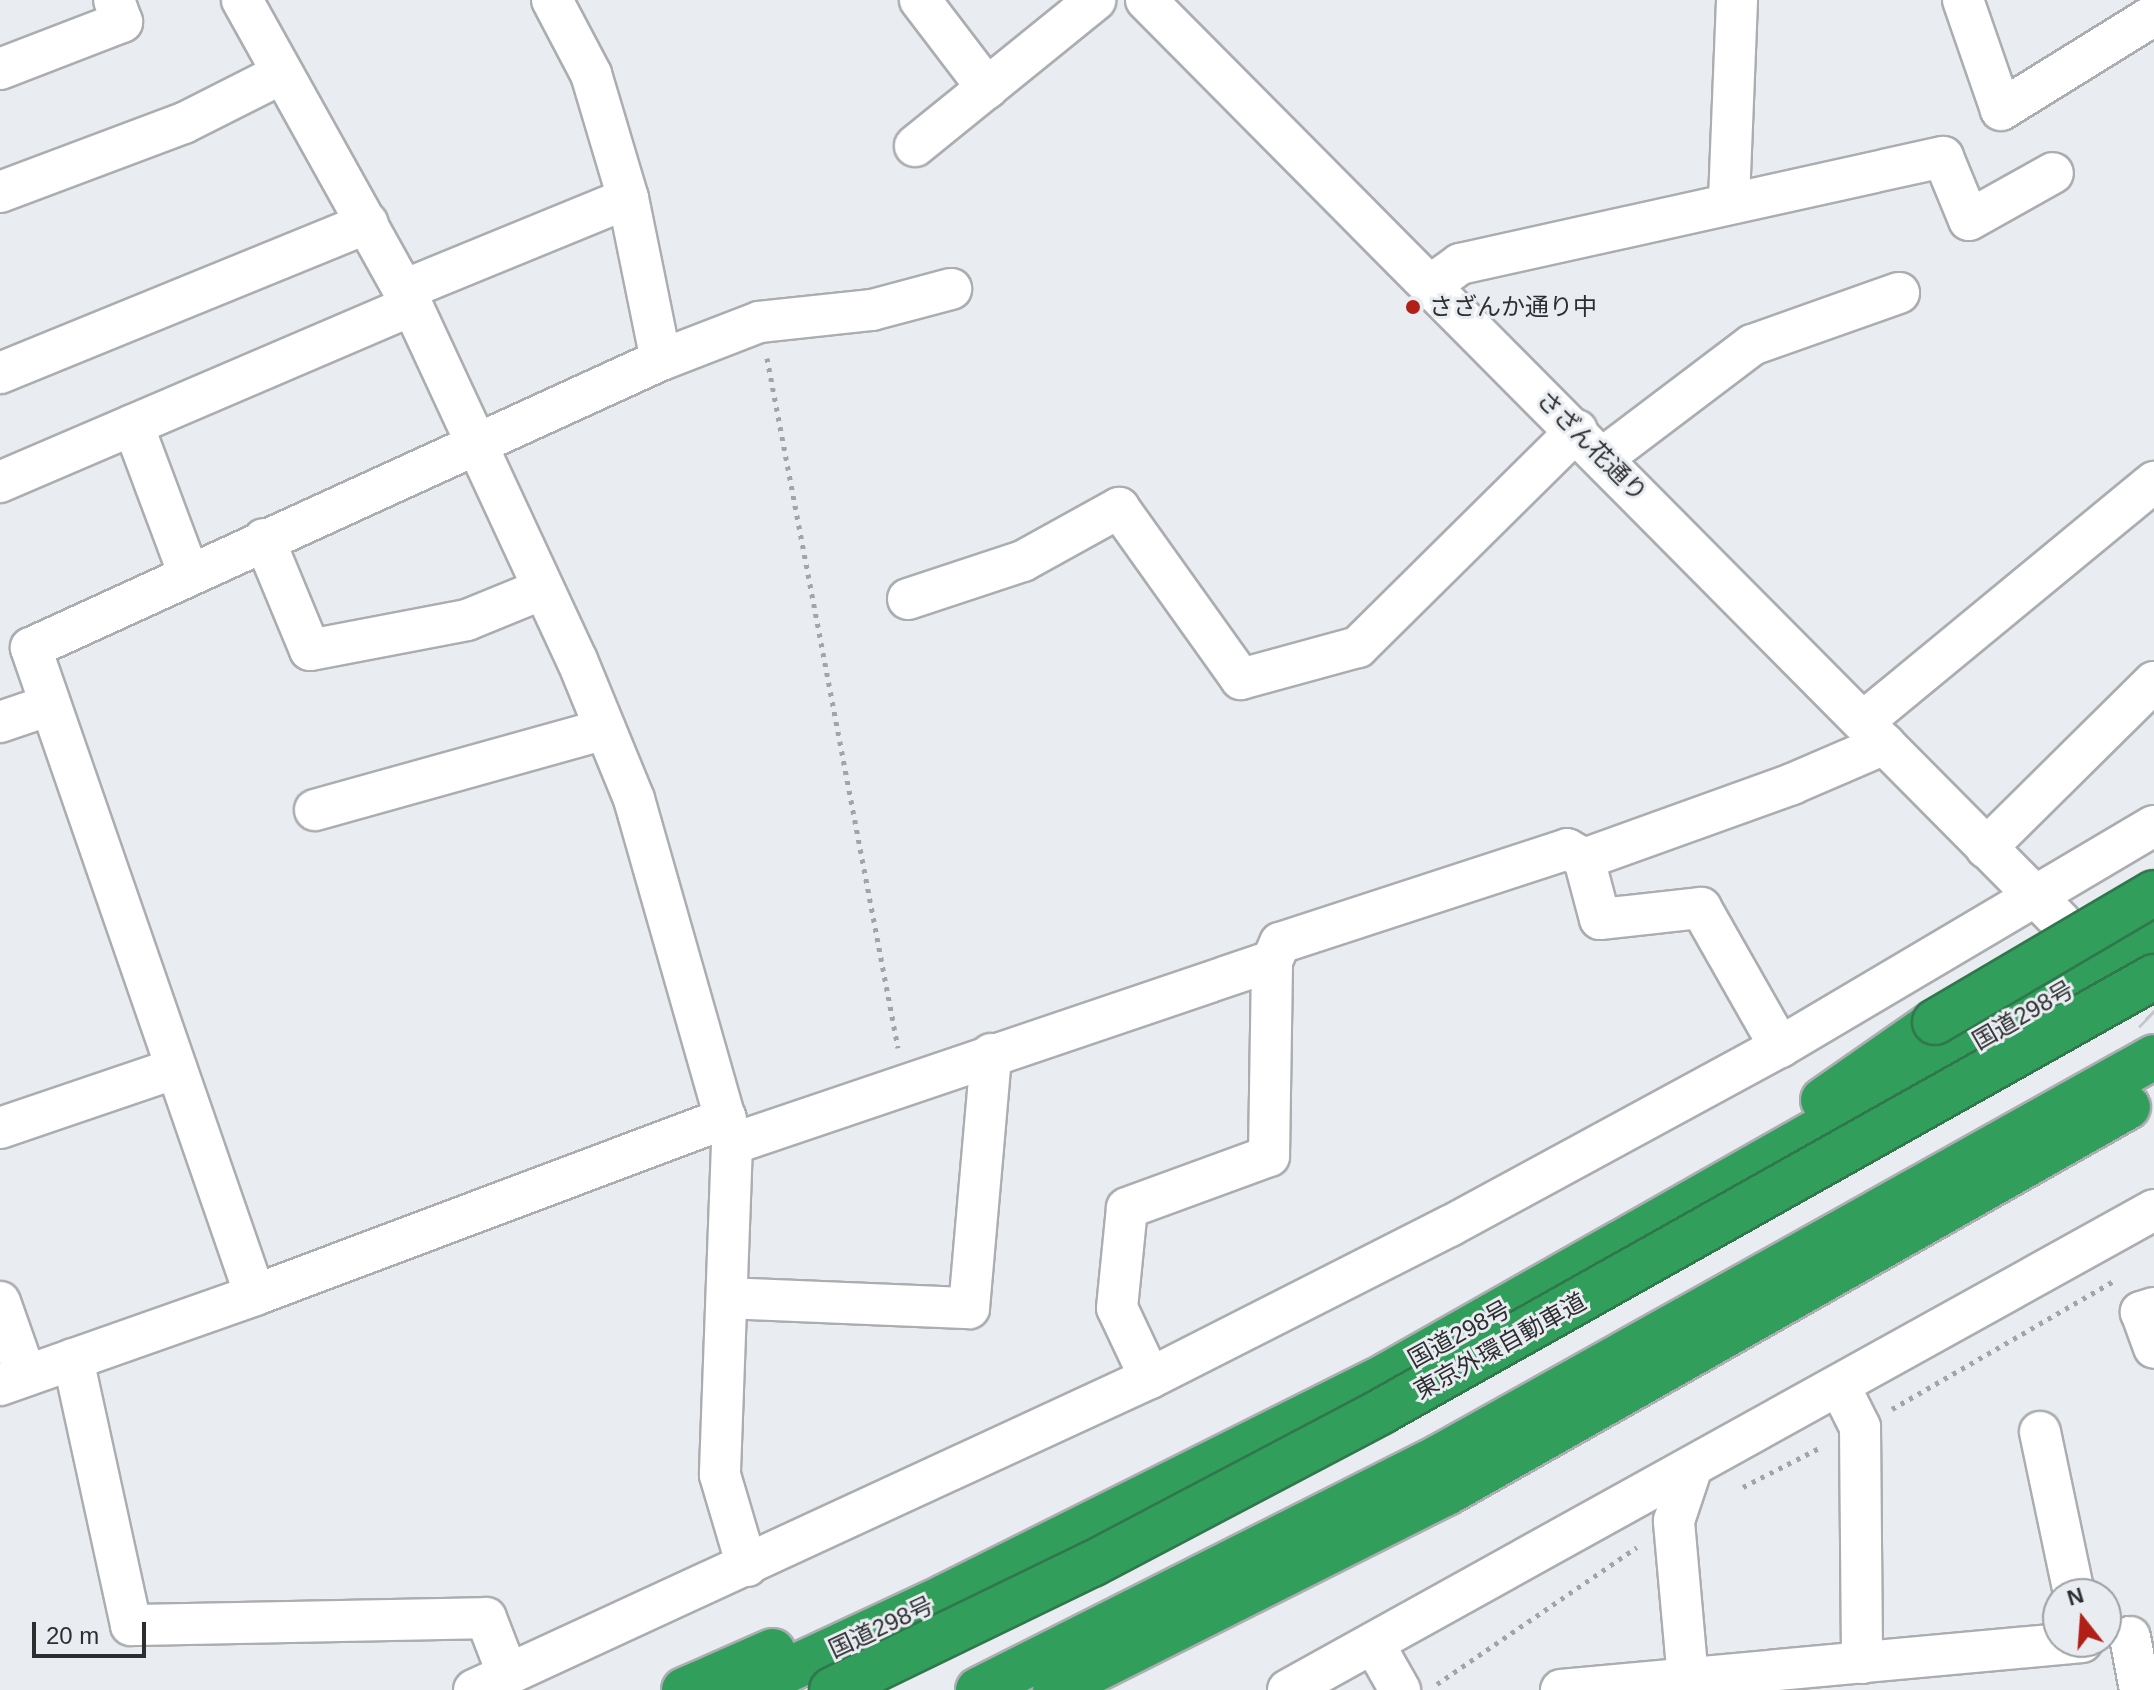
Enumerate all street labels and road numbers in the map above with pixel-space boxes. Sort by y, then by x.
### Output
street label: さざん花通り [1531,385,1653,507]
street label: 国道298号 [1967,975,2079,1055]
street label: 東京外環自動車道 [1409,1287,1591,1405]
street label: 国道298号 [1403,1294,1515,1374]
street label: 国道298号 [824,1590,938,1664]

